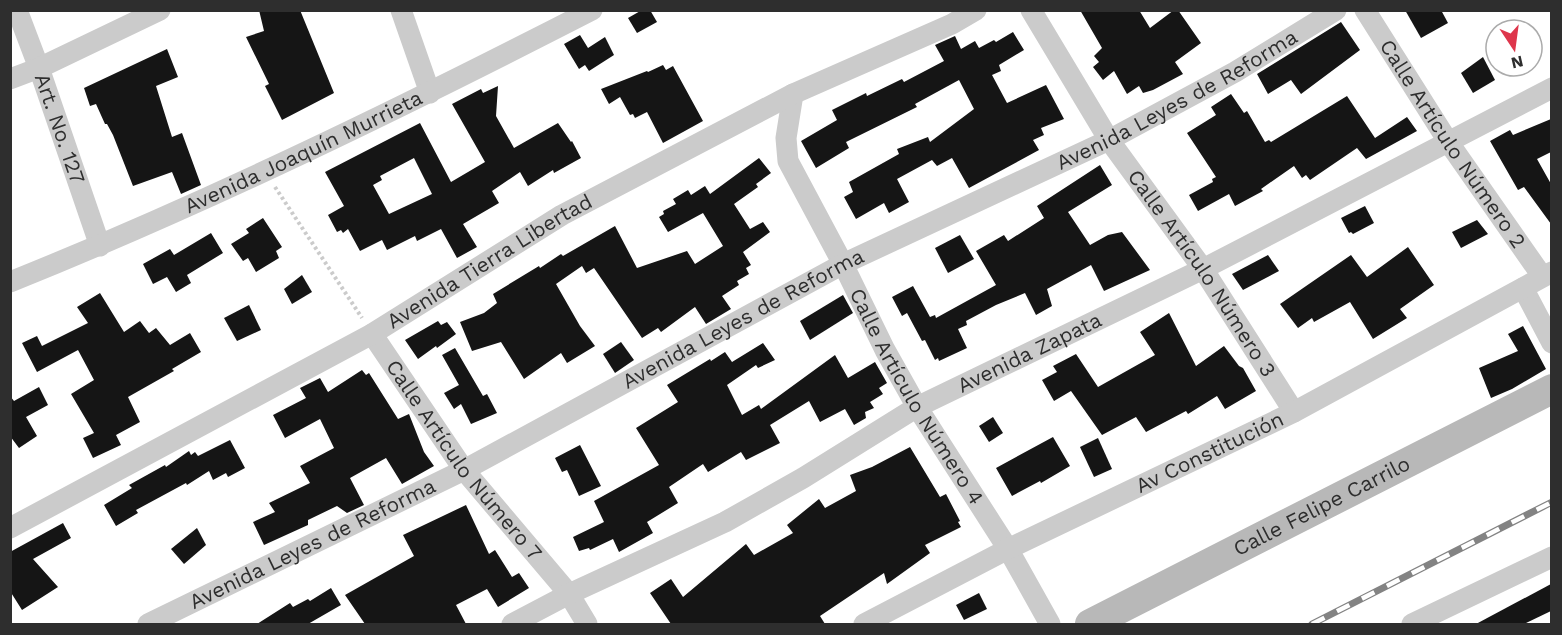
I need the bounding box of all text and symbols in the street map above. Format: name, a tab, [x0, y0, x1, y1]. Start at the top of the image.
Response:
north arrow	[1484, 18, 1544, 78]
street label: Avenida Leyes de Reforma	[1052, 24, 1302, 175]
street label: Calle Artículo Número 2	[1374, 35, 1532, 253]
street label: Art. No. 127	[30, 70, 91, 187]
street label: Avenida Joaquín Murrieta	[180, 85, 426, 218]
street label: Calle Artículo Número 3	[1123, 164, 1281, 381]
street label: Avenida Tierra Libertad	[382, 188, 596, 334]
street label: Avenida Leyes de Reforma	[618, 243, 868, 394]
street label: Calle Artículo Número 4	[845, 284, 989, 509]
street label: Avenida Zapata	[953, 307, 1106, 398]
street label: Calle Artículo Número 7	[381, 355, 548, 565]
street label: Av Constitución	[1131, 406, 1287, 498]
street label: Calle Felipe Carrilo	[1229, 450, 1414, 561]
street label: Avenida Leyes de Reforma	[185, 473, 440, 614]

